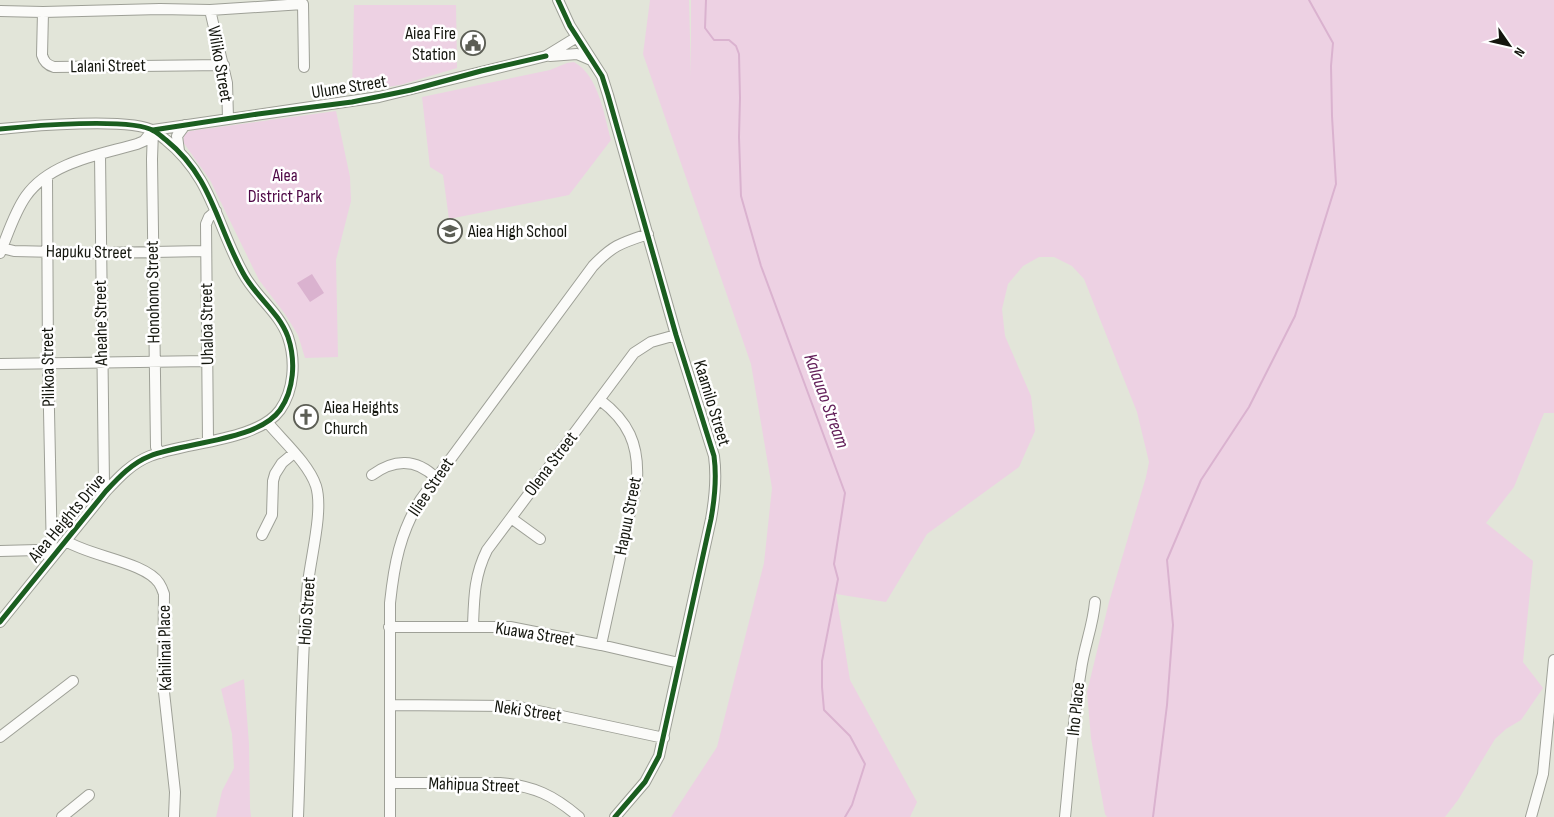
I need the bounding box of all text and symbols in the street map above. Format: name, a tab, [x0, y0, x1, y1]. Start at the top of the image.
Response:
north arrow	[1484, 20, 1534, 70]
place label: Aiea Fire Station	[404, 23, 456, 65]
street label: Wiliko Street	[203, 24, 237, 104]
public building icon: Aiea Fire Station	[460, 30, 486, 56]
text: N	[1510, 44, 1529, 60]
street label: Lalani Street	[70, 55, 147, 77]
street label: Ulune Street	[310, 71, 388, 103]
park label: Aiea District Park	[248, 165, 322, 207]
school or university icon: Aiea High School	[437, 218, 463, 244]
place label: Aiea High School	[467, 221, 567, 242]
street label: Honohono Street	[142, 240, 164, 344]
street label: Hapuku Street	[46, 241, 133, 263]
street label: Aheahe Street	[90, 280, 112, 367]
street label: Uhaloa Street	[196, 282, 218, 365]
street label: Pilikoa Street	[37, 326, 59, 407]
water label: Kalauao Stream	[798, 351, 854, 451]
street label: Kaamilo Street	[689, 358, 735, 449]
place label: Aiea Heights Church	[323, 397, 399, 439]
church icon: Aiea Heights Church	[293, 404, 319, 430]
street label: Olena Street	[520, 427, 582, 500]
street label: Iliee Street	[404, 453, 458, 520]
street label: Aiea Heights Drive	[23, 470, 110, 567]
street label: Hapuu Street	[610, 475, 646, 557]
street label: Hoio Street	[294, 576, 320, 646]
street label: Kahilinai Place	[154, 605, 176, 691]
street label: Kuawa Street	[494, 617, 577, 651]
street label: Iho Place	[1063, 681, 1089, 737]
street label: Neki Street	[493, 696, 563, 726]
street label: Mahipua Street	[428, 773, 521, 797]

